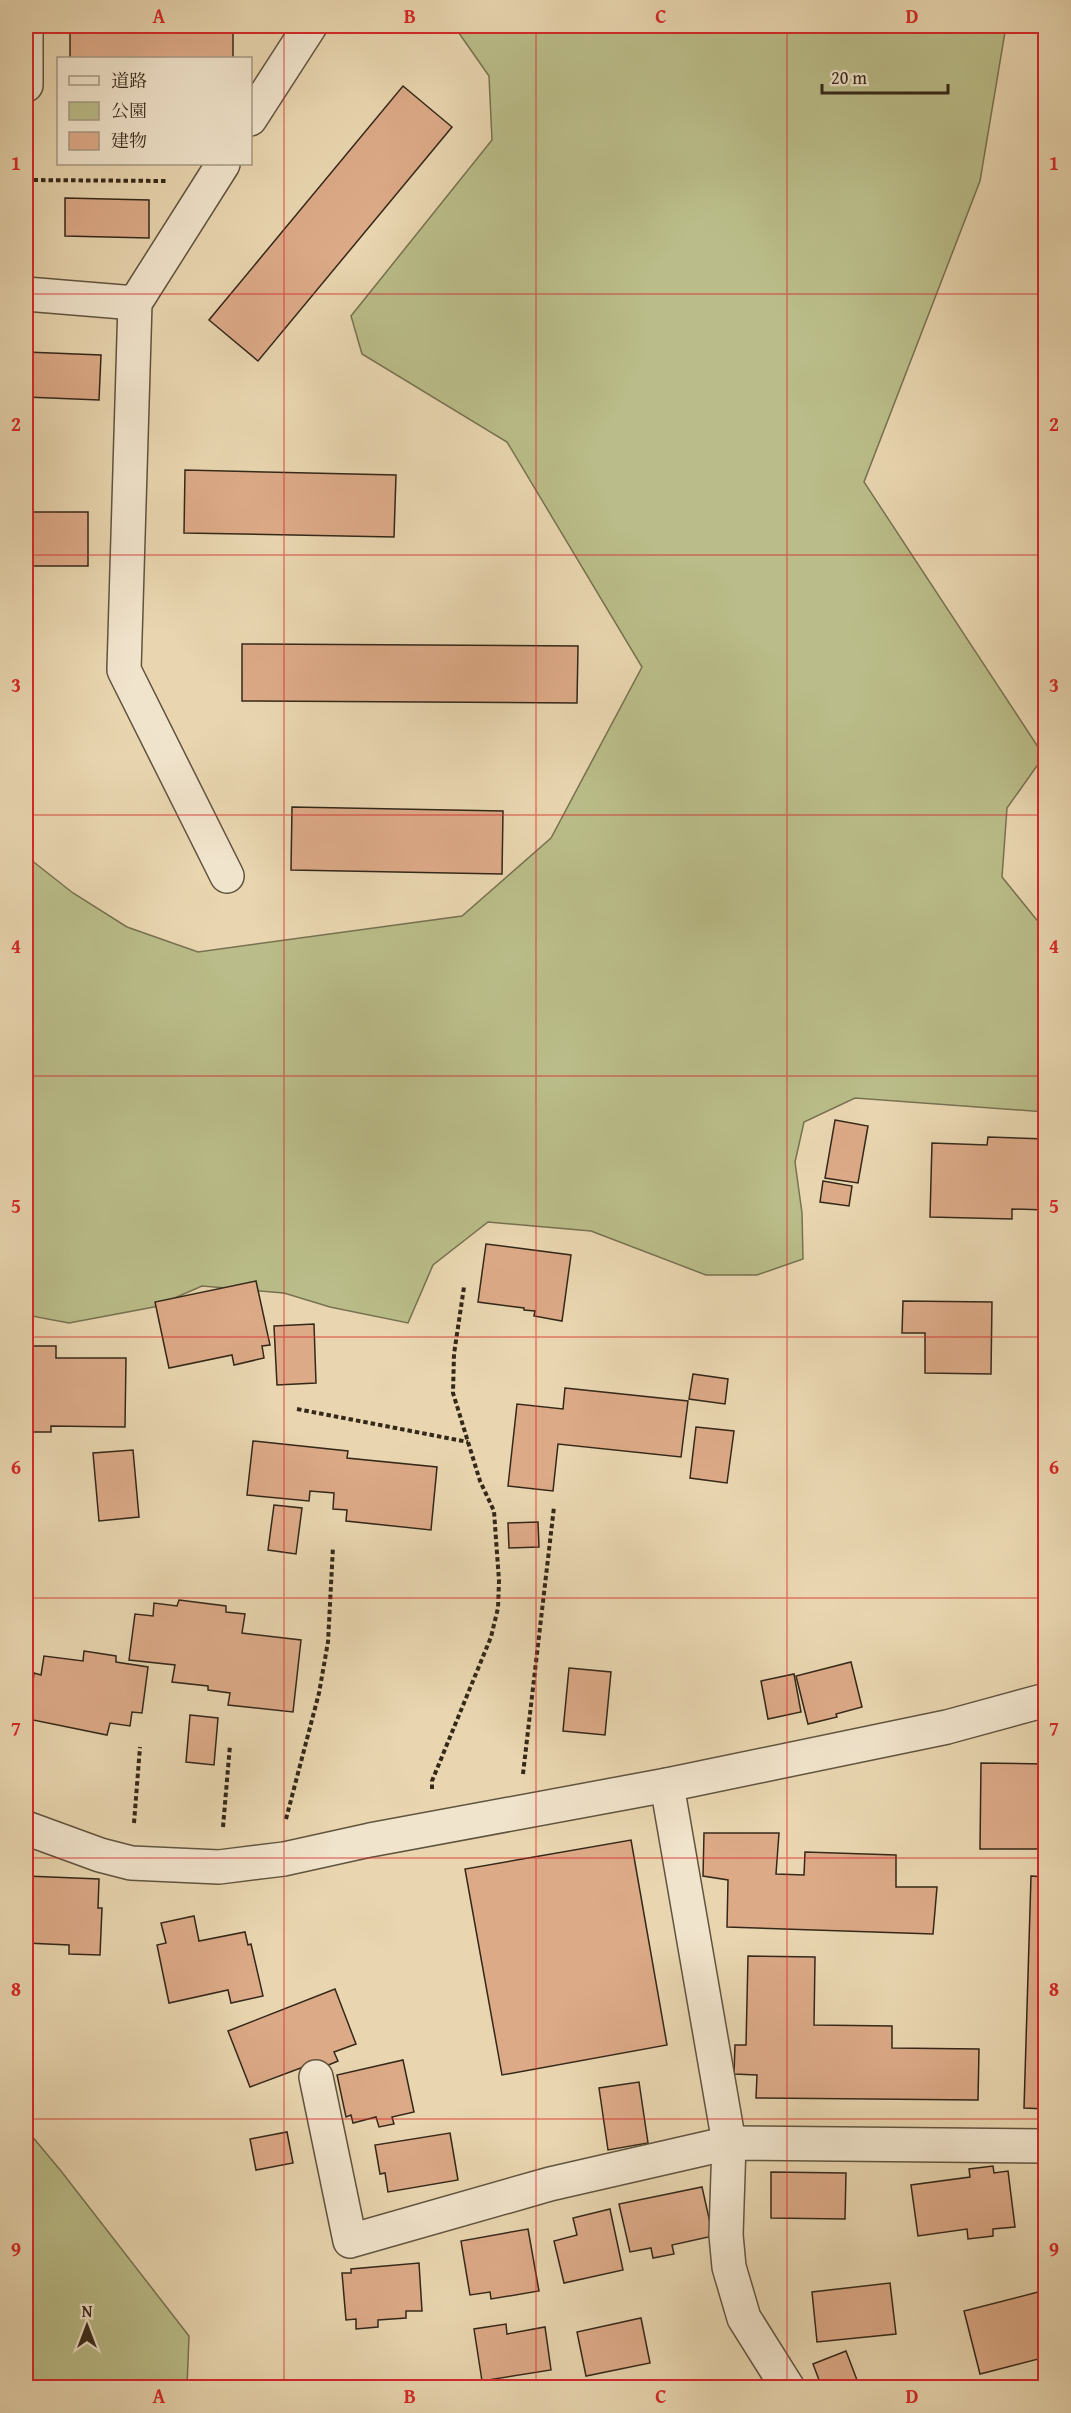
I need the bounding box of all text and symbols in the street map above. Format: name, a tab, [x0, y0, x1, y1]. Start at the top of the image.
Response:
text: A	[153, 1, 166, 30]
text: B	[404, 1, 416, 30]
text: C	[655, 1, 667, 30]
text: D	[905, 1, 919, 30]
legend	[57, 57, 252, 165]
scale bar	[822, 57, 948, 95]
text: 20 m	[831, 64, 867, 91]
text: 道路	[111, 67, 147, 94]
text: 公園	[111, 97, 147, 124]
text: 建物	[111, 127, 147, 154]
text: 1	[11, 148, 21, 177]
text: 1	[1049, 148, 1059, 177]
text: 2	[11, 409, 21, 438]
text: 2	[1049, 409, 1059, 438]
text: 3	[11, 670, 21, 699]
text: 3	[1049, 670, 1059, 699]
text: 4	[11, 931, 21, 960]
text: 4	[1049, 931, 1059, 960]
text: 5	[11, 1191, 21, 1220]
text: 5	[1049, 1191, 1059, 1220]
text: 6	[11, 1452, 21, 1481]
text: 6	[1049, 1452, 1059, 1481]
text: 7	[11, 1713, 21, 1742]
text: 7	[1049, 1713, 1059, 1742]
text: 8	[11, 1974, 21, 2003]
text: 8	[1049, 1974, 1059, 2003]
text: 9	[11, 2234, 21, 2263]
text: 9	[1049, 2234, 1059, 2263]
north arrow	[57, 2296, 117, 2356]
text: N	[82, 2299, 93, 2323]
text: A	[153, 2381, 166, 2410]
text: B	[404, 2381, 416, 2410]
text: C	[655, 2381, 667, 2410]
text: D	[905, 2381, 919, 2410]

